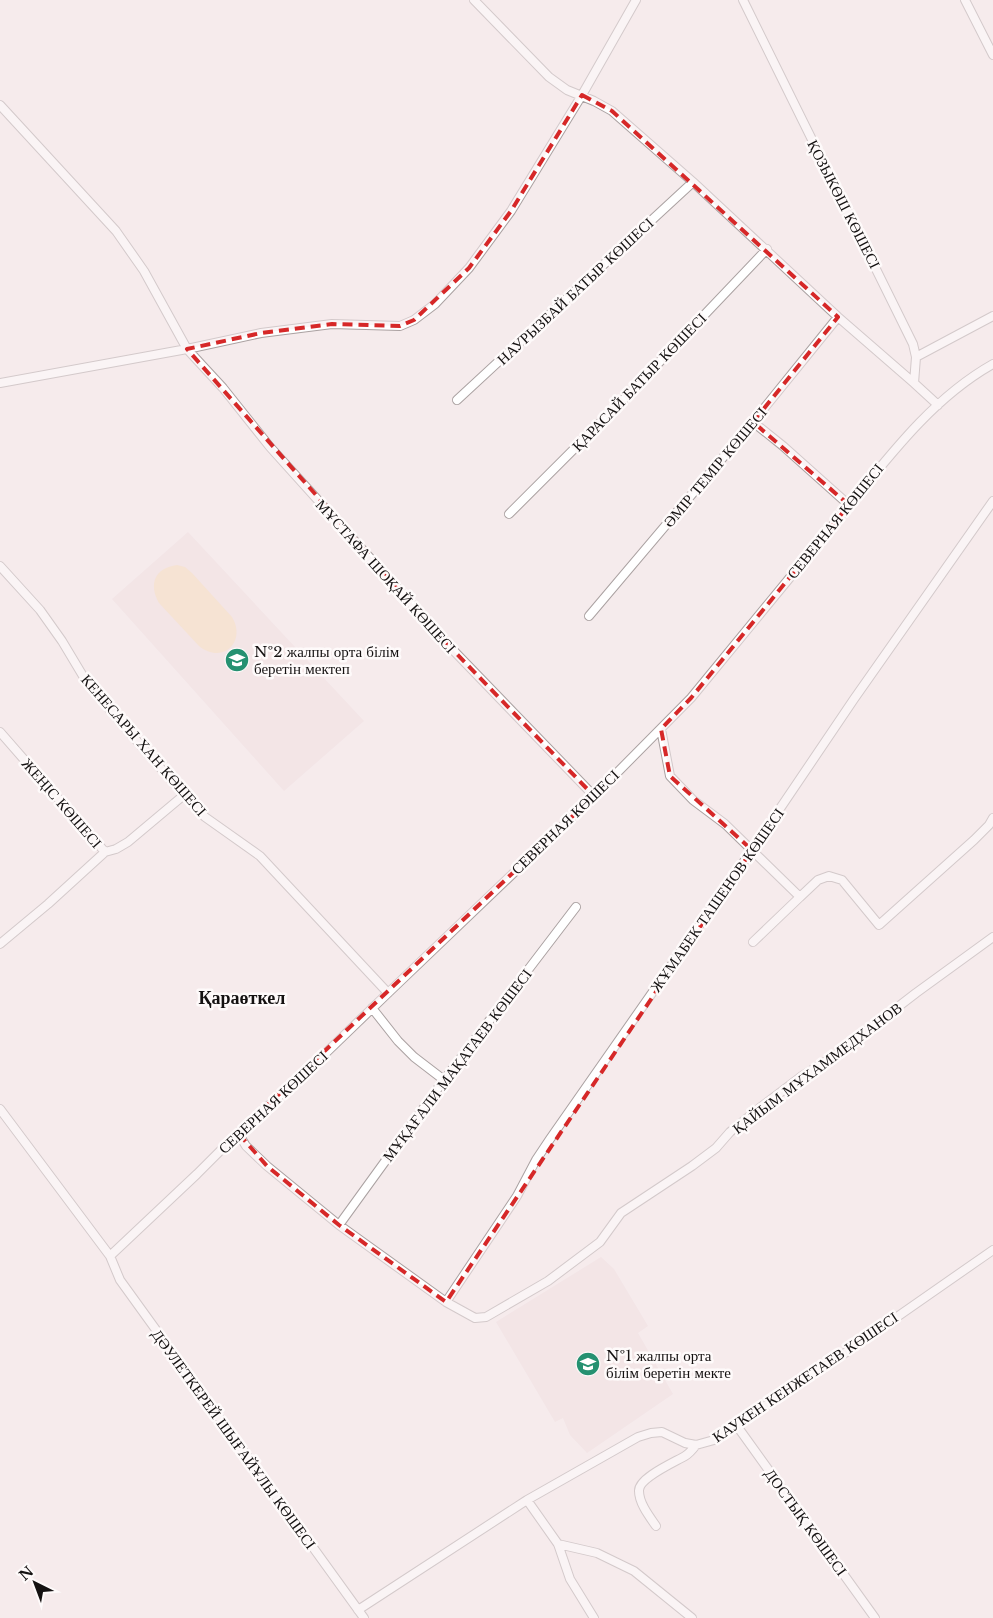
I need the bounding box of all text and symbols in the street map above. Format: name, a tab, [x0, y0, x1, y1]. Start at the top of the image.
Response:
street label: ҚОЗЫКӨШ КӨШЕСІ	[803, 136, 885, 272]
street label: НАУРЫЗБАЙ БАТЫР КӨШЕСІ	[493, 213, 657, 369]
street label: ҚАРАСАЙ БАТЫР КӨШЕСІ	[568, 309, 710, 455]
street label: ӘМІР ТЕМІР КӨШЕСІ	[659, 403, 771, 531]
street label: СЕВЕРНАЯ КӨШЕСІ	[783, 460, 887, 582]
street label: МҰСТАФА ШОҚАЙ КӨШЕСІ	[312, 495, 460, 657]
place label: №2 жалпы орта білім беретін мектеп	[254, 642, 400, 678]
school or university icon: №2 жалпы орта білім беретін мектеп	[224, 647, 250, 673]
street label: КЕНЕСАРЫ ХАН КӨШЕСІ	[77, 670, 211, 820]
street label: ЖЕҢІС КӨШЕСІ	[18, 754, 106, 852]
street label: СЕВЕРНАЯ КӨШЕСІ	[507, 766, 623, 878]
street label: ЖҰМАБЕК ТАШЕНОВ КӨШЕСІ	[646, 804, 788, 996]
street label: МҰҚАҒАЛИ МАҚАТАЕВ КӨШЕСІ	[378, 965, 536, 1165]
district label: Қараөткел	[199, 987, 285, 1009]
street label: ҚАЙЫМ МҰХАММЕДХАНОВ	[728, 998, 906, 1138]
street label: СЕВЕРНАЯ КӨШЕСІ	[214, 1046, 332, 1158]
street label: КАУКЕН КЕНЖЕТАЕВ КӨШЕСІ	[709, 1308, 901, 1446]
street label: ДӘУЛЕТКЕРЕЙ ШЫҒАЙҰЛЫ КӨШЕСІ	[148, 1325, 320, 1553]
place label: №1 жалпы орта білім беретін мекте	[606, 1346, 731, 1382]
school or university icon: №1 жалпы орта білім беретін мекте	[575, 1351, 601, 1377]
street label: ДОСТЫҚ КӨШЕСІ	[761, 1465, 851, 1579]
north arrow	[10, 1558, 60, 1608]
text: N	[15, 1562, 37, 1584]

